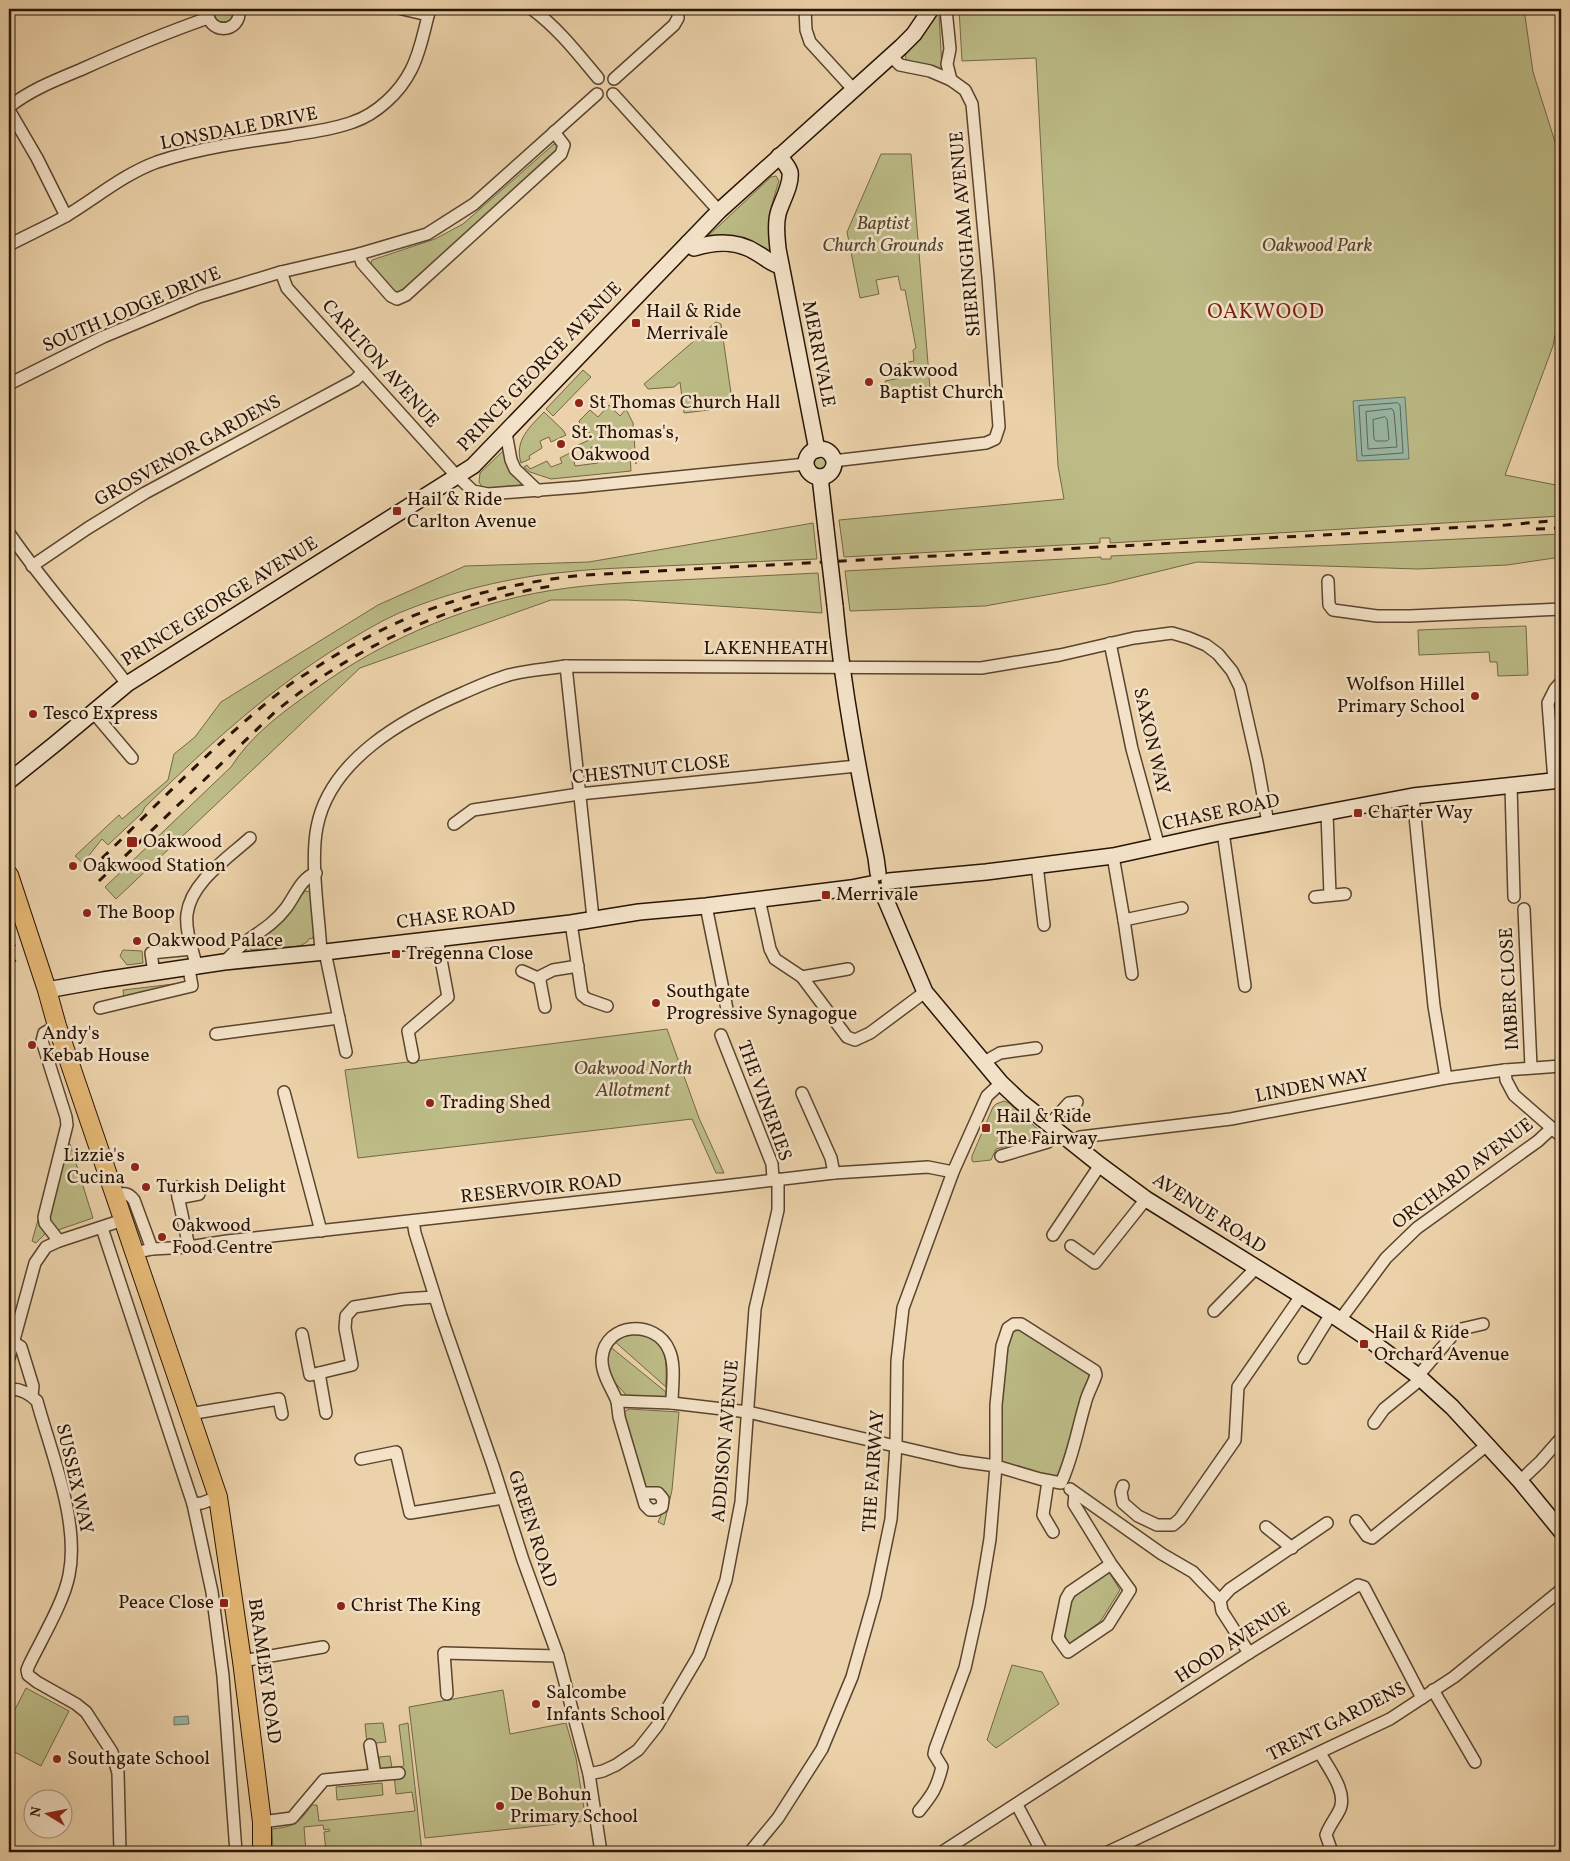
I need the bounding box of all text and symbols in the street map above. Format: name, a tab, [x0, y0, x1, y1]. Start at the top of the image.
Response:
street label: LONSDALE DRIVE	[158, 101, 320, 157]
street label: SHERINGHAM AVENUE	[944, 130, 988, 338]
park label: Baptist Church Grounds	[822, 211, 944, 259]
park label: Oakwood Park	[1262, 233, 1372, 259]
street label: SOUTH LODGE DRIVE	[39, 261, 225, 359]
street label: PRINCE GEORGE AVENUE	[452, 276, 628, 458]
street label: CARLTON AVENUE	[315, 294, 445, 434]
district label: OAKWOOD	[1207, 298, 1325, 327]
place label: Hail & Ride Merrivale	[646, 299, 741, 347]
street label: MERRIVALE	[795, 299, 841, 409]
marker: Hail & Ride Merrivale	[630, 317, 642, 329]
place label: Oakwood Baptist Church	[879, 358, 1004, 406]
marker: Oakwood Baptist Church	[863, 376, 875, 388]
street label: GROSVENOR GARDENS	[90, 389, 286, 513]
place label: St Thomas Church Hall	[589, 390, 781, 416]
marker: St Thomas Church Hall	[573, 397, 585, 409]
place label: St. Thomas's, Oakwood	[571, 420, 679, 468]
marker: St. Thomas's, Oakwood	[555, 438, 567, 450]
place label: Hail & Ride Carlton Avenue	[407, 487, 536, 535]
marker: Hail & Ride Carlton Avenue	[391, 505, 403, 517]
street label: PRINCE GEORGE AVENUE	[117, 531, 323, 673]
street label: LAKENHEATH	[704, 636, 828, 662]
place label: Wolfson Hillel Primary School	[1337, 672, 1465, 720]
street label: SAXON WAY	[1126, 685, 1176, 797]
marker: Wolfson Hillel Primary School	[1469, 690, 1481, 702]
place label: Tesco Express	[43, 701, 158, 727]
marker: Tesco Express	[27, 708, 39, 720]
street label: CHESTNUT CLOSE	[571, 749, 731, 791]
street label: CHASE ROAD	[1160, 788, 1282, 838]
place label: Charter Way	[1368, 800, 1473, 826]
marker: Charter Way	[1352, 807, 1364, 819]
place label: Oakwood	[143, 829, 222, 855]
marker: Oakwood	[125, 835, 139, 849]
place label: Oakwood Station	[83, 853, 226, 879]
marker: Oakwood Station	[67, 860, 79, 872]
place label: Merrivale	[836, 882, 918, 908]
marker: Merrivale	[820, 889, 832, 901]
street label: CHASE ROAD	[395, 896, 517, 936]
place label: The Boop	[97, 900, 175, 926]
marker: The Boop	[81, 907, 93, 919]
street label: IMBER CLOSE	[1494, 927, 1526, 1051]
place label: Oakwood Palace	[147, 928, 283, 954]
marker: Oakwood Palace	[131, 935, 143, 947]
place label: Tregenna Close	[406, 941, 533, 967]
marker: Tregenna Close	[390, 948, 402, 960]
place label: Southgate Progressive Synagogue	[666, 979, 857, 1027]
marker: Southgate Progressive Synagogue	[650, 997, 662, 1009]
place label: Andy's Kebab House	[42, 1021, 149, 1069]
street label: THE VINERIES	[730, 1037, 798, 1165]
marker: Andy's Kebab House	[26, 1039, 38, 1051]
park label: Oakwood North Allotment	[574, 1056, 692, 1104]
street label: LINDEN WAY	[1253, 1062, 1371, 1110]
place label: Trading Shed	[440, 1090, 551, 1116]
marker: Trading Shed	[424, 1097, 436, 1109]
place label: Hail & Ride The Fairway	[996, 1104, 1098, 1152]
street label: ORCHARD AVENUE	[1387, 1112, 1539, 1236]
marker: Hail & Ride The Fairway	[980, 1122, 992, 1134]
place label: Lizzie's Cucina	[63, 1143, 125, 1191]
marker: Lizzie's Cucina	[129, 1161, 141, 1173]
street label: AVENUE ROAD	[1147, 1167, 1271, 1261]
street label: RESERVOIR ROAD	[459, 1168, 623, 1210]
place label: Turkish Delight	[156, 1174, 286, 1200]
marker: Turkish Delight	[140, 1181, 152, 1193]
place label: Oakwood Food Centre	[172, 1213, 273, 1261]
marker: Oakwood Food Centre	[156, 1231, 168, 1243]
place label: Hail & Ride Orchard Avenue	[1374, 1320, 1509, 1368]
marker: Hail & Ride Orchard Avenue	[1358, 1338, 1370, 1350]
street label: ADDISON AVENUE	[706, 1358, 746, 1524]
street label: THE FAIRWAY	[857, 1409, 891, 1533]
street label: SUSSEX WAY	[49, 1421, 99, 1537]
street label: GREEN ROAD	[501, 1467, 563, 1591]
place label: Peace Close	[118, 1590, 214, 1616]
place label: Christ The King	[351, 1593, 481, 1619]
street label: HOOD AVENUE	[1170, 1596, 1296, 1690]
marker: Peace Close	[218, 1597, 230, 1609]
street label: BRAMLEY ROAD	[241, 1597, 287, 1745]
marker: Christ The King	[335, 1600, 347, 1612]
street label: TRENT GARDENS	[1263, 1676, 1411, 1768]
place label: Salcombe Infants School	[546, 1680, 666, 1728]
marker: Salcombe Infants School	[530, 1698, 542, 1710]
place label: Southgate School	[67, 1746, 210, 1772]
marker: Southgate School	[51, 1753, 63, 1765]
place label: De Bohun Primary School	[510, 1782, 638, 1830]
north arrow	[22, 1788, 72, 1838]
marker: De Bohun Primary School	[494, 1800, 506, 1812]
text: N	[26, 1805, 47, 1819]

